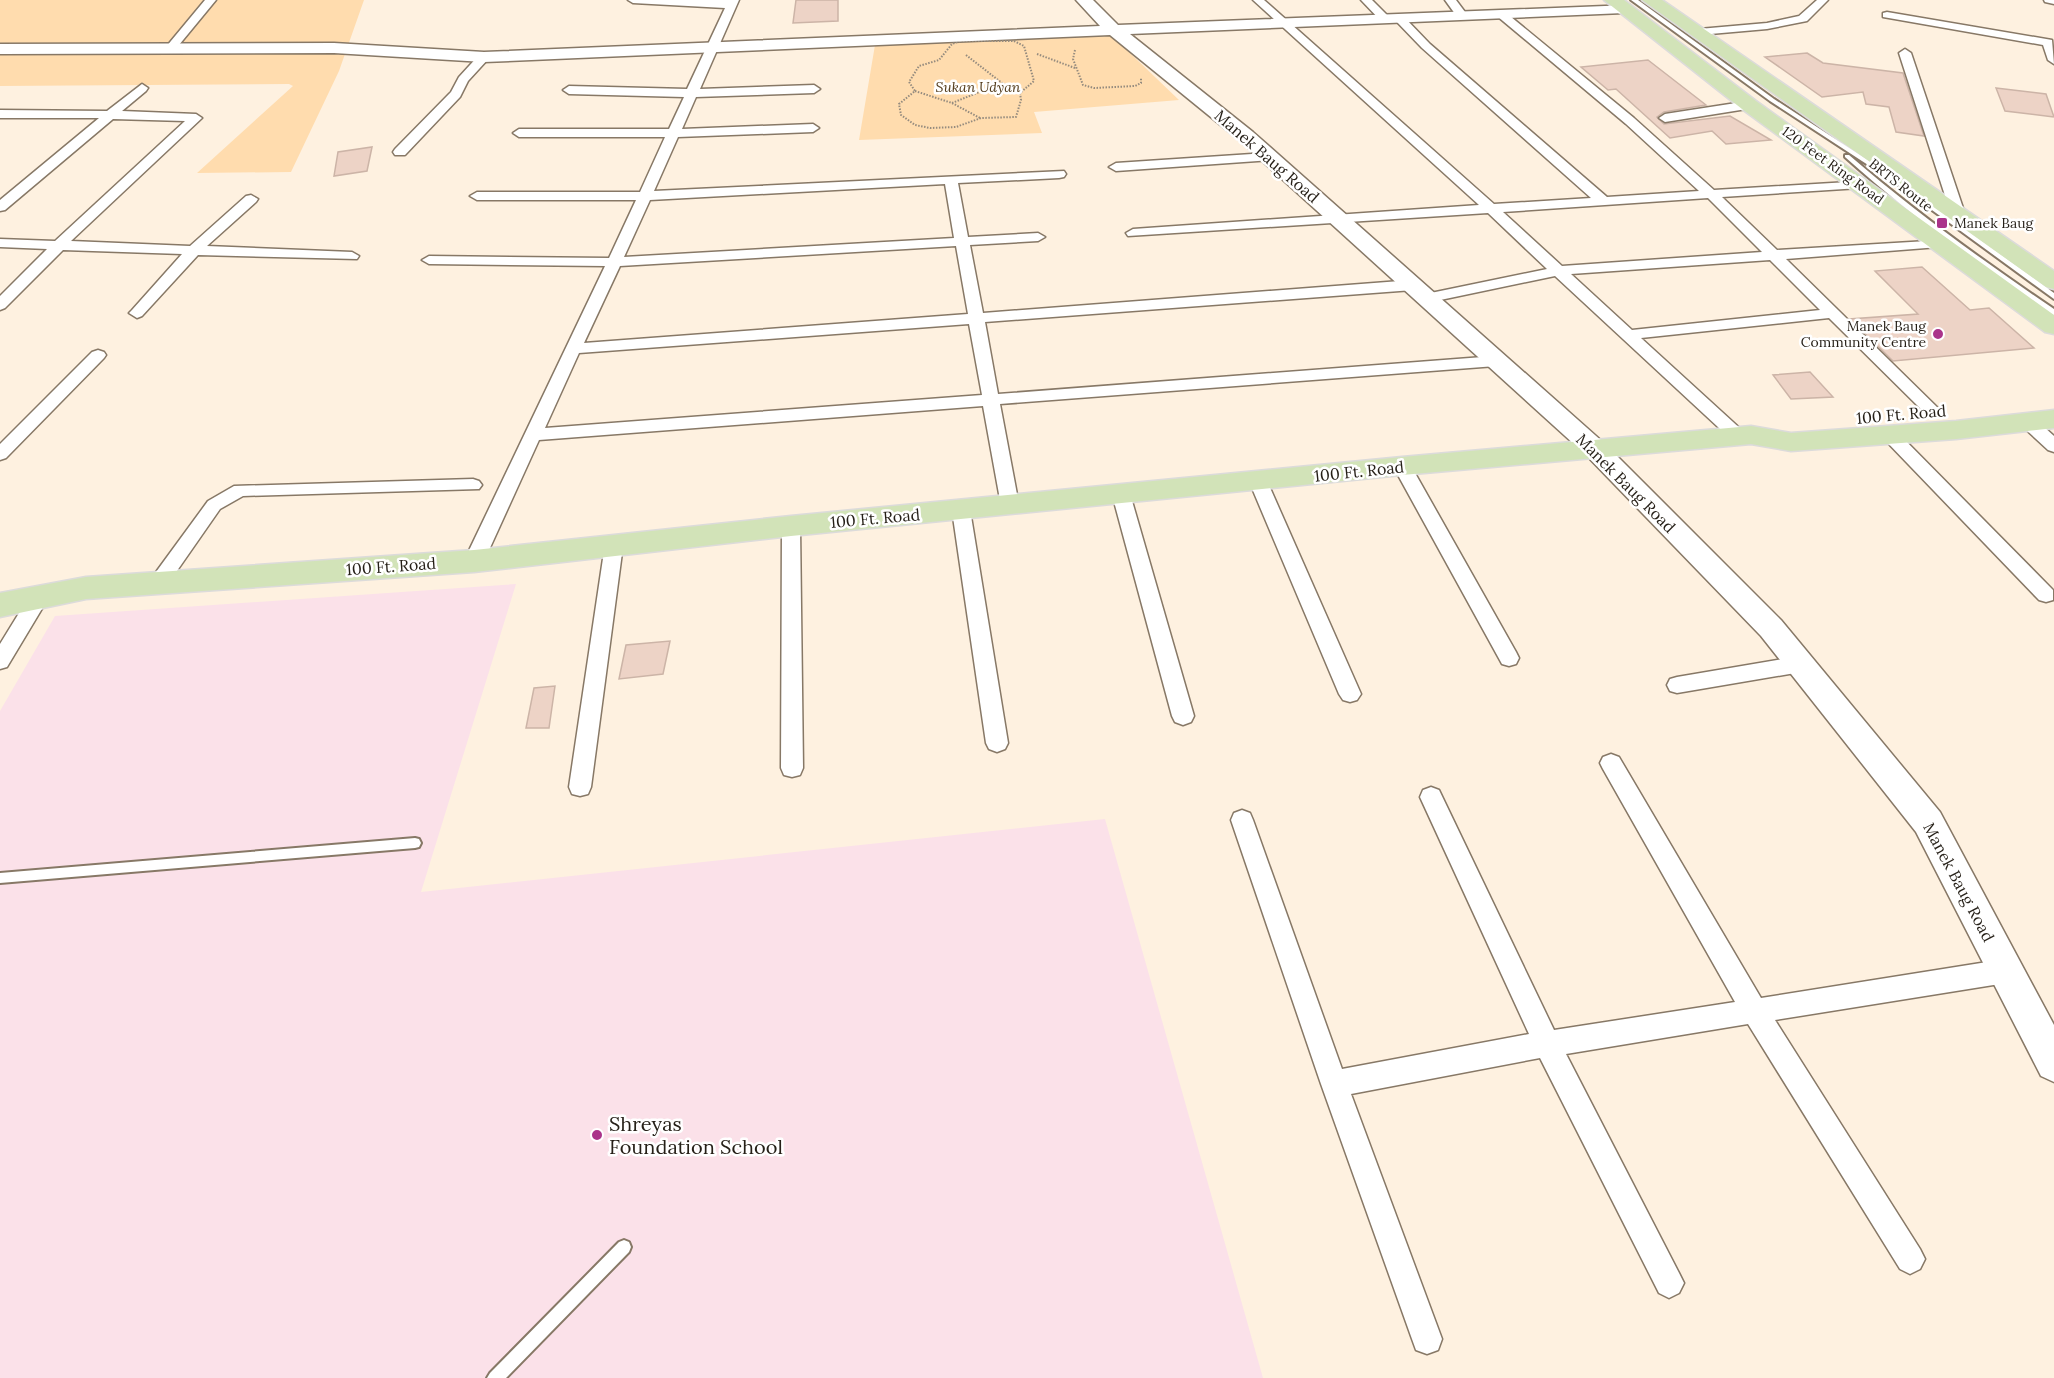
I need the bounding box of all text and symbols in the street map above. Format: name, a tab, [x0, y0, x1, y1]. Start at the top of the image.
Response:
park label: Sukan Udyan	[936, 78, 1021, 96]
street label: Manek Baug Road	[1211, 105, 1324, 207]
street label: 120 Feet Ring Road	[1778, 122, 1888, 208]
street label: BRTS Route	[1865, 154, 1937, 216]
place label: Manek Baug	[1954, 214, 2034, 232]
marker: Manek Baug	[1935, 216, 1949, 230]
place label: Manek Baug Community Centre	[1801, 317, 1926, 351]
marker: Manek Baug Community Centre	[1931, 327, 1945, 341]
street label: 100 Ft. Road	[1855, 400, 1947, 428]
street label: Manek Baug Road	[1572, 429, 1680, 537]
street label: 100 Ft. Road	[1313, 456, 1405, 486]
street label: 100 Ft. Road	[829, 504, 921, 532]
street label: 100 Ft. Road	[345, 553, 437, 579]
street label: Manek Baug Road	[1919, 819, 1999, 945]
place label: Shreyas Foundation School	[609, 1111, 783, 1159]
marker: Shreyas Foundation School	[590, 1128, 604, 1142]

